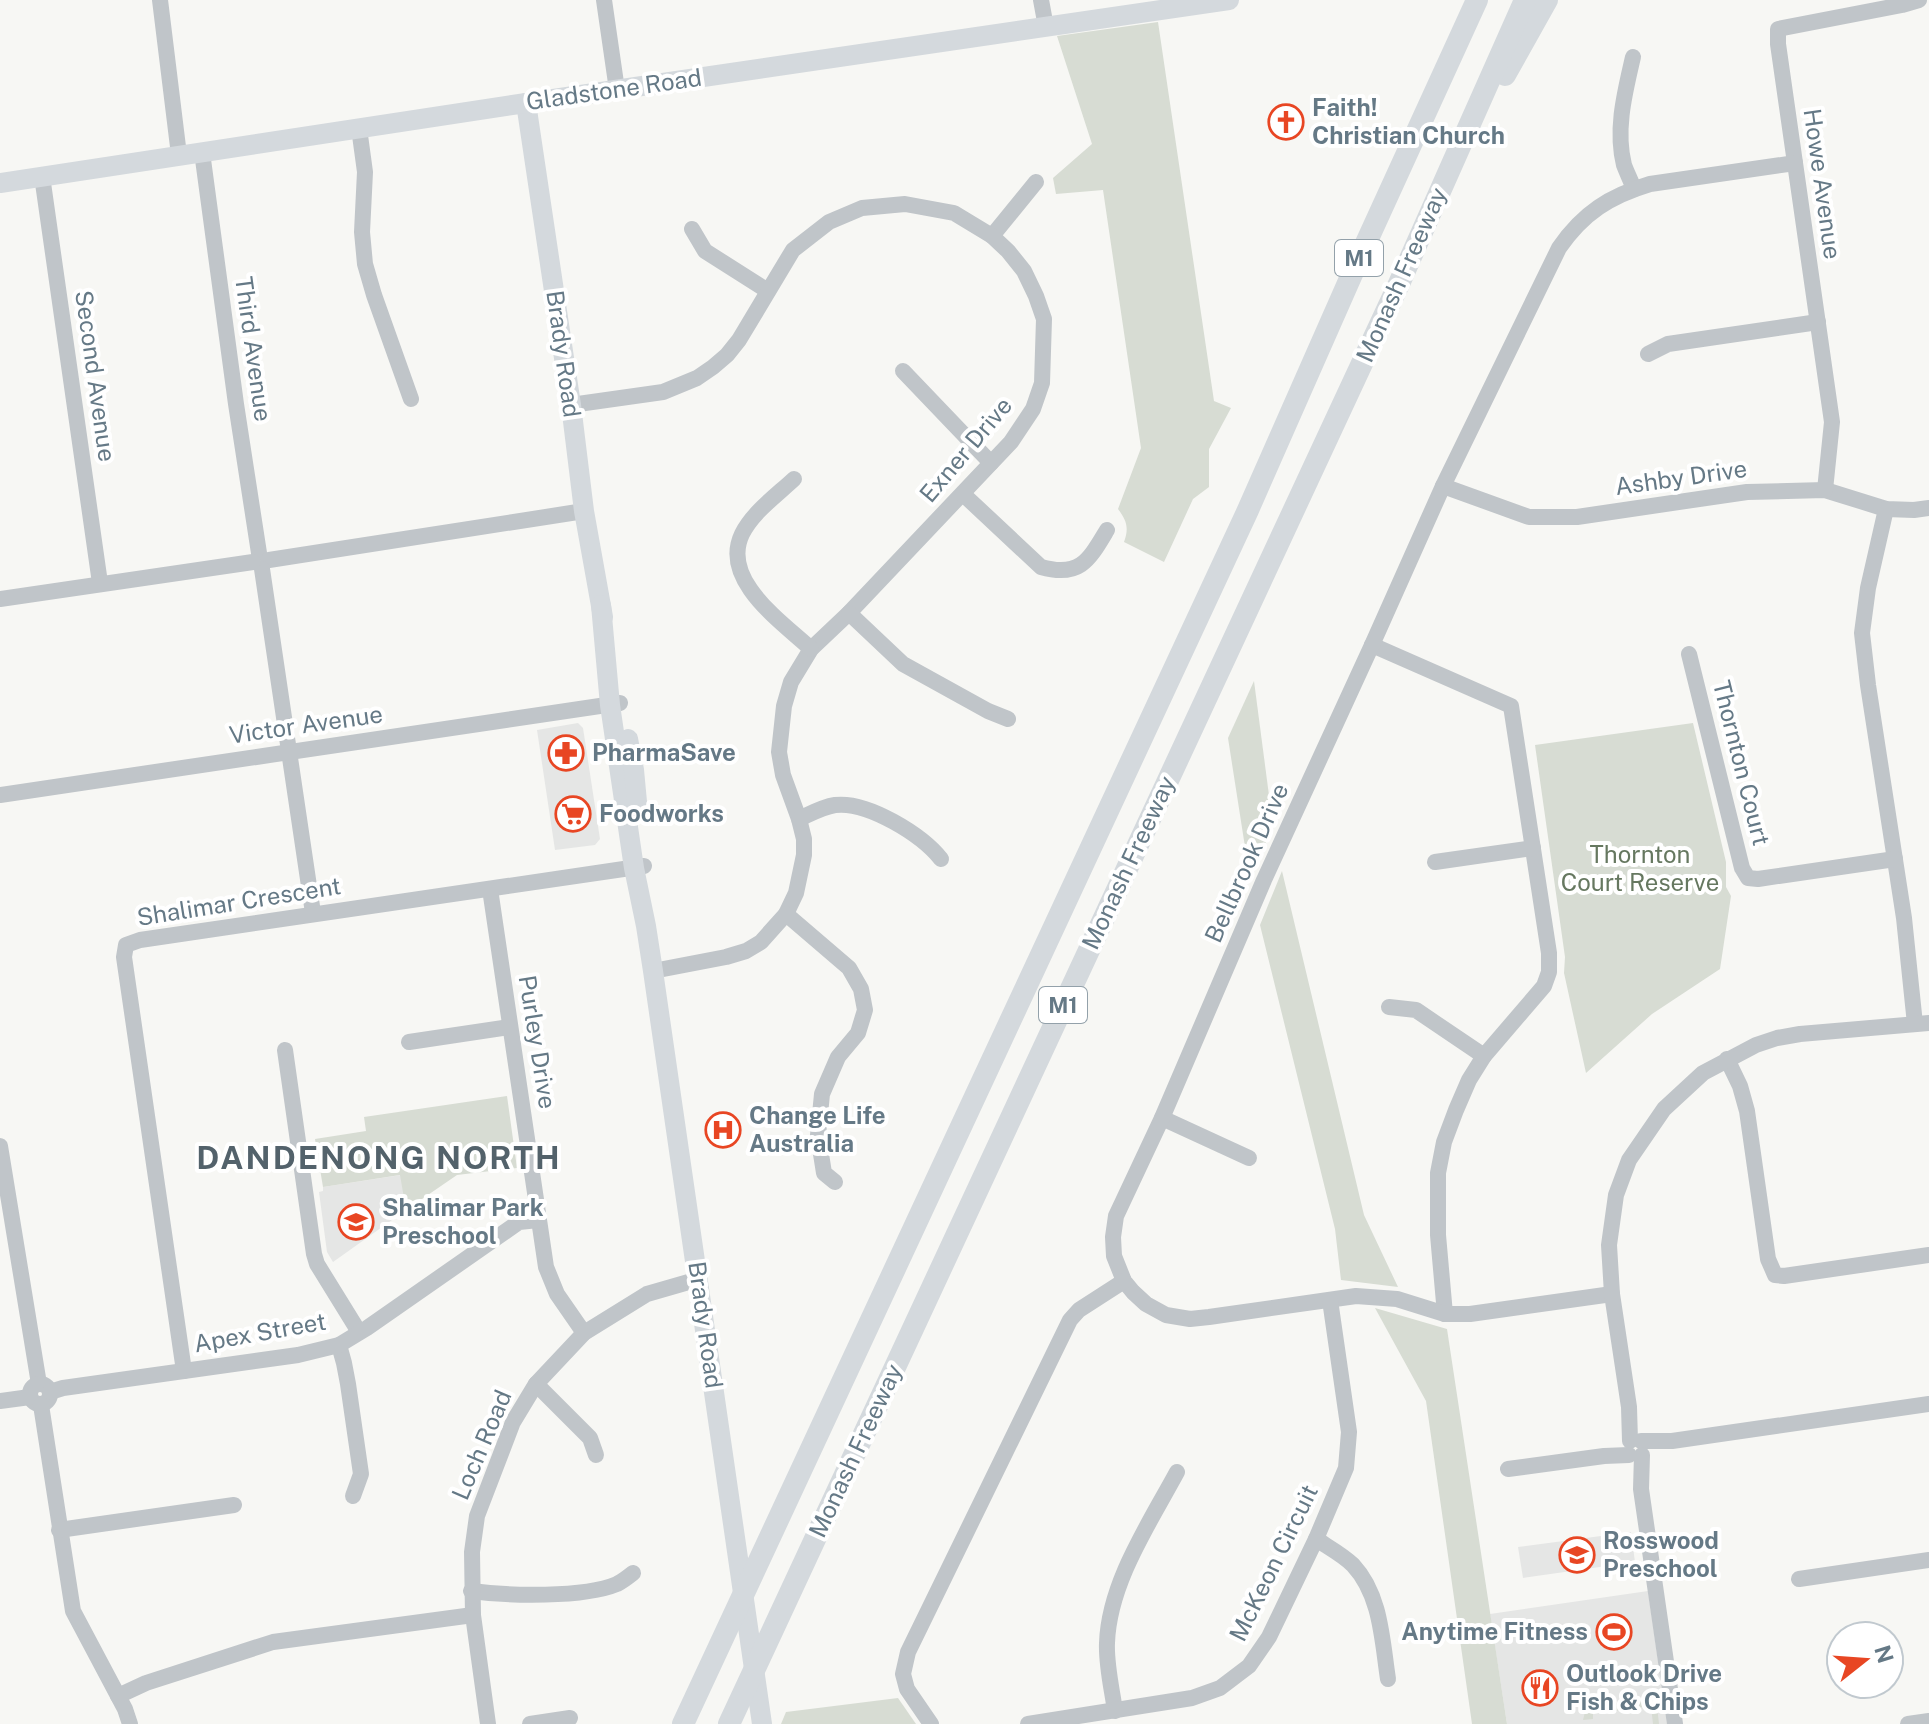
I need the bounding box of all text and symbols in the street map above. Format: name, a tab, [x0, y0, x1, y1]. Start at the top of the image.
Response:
street label: Gladstone Road	[524, 63, 703, 115]
place label: Faith! Christian Church	[1312, 93, 1505, 149]
church icon: Faith! Christian Church	[1267, 103, 1305, 141]
street label: Howe Avenue	[1799, 107, 1847, 261]
street label: Monash Freeway	[1350, 183, 1452, 366]
road number: M1	[1335, 240, 1383, 276]
street label: Third Avenue	[230, 275, 278, 423]
street label: Second Avenue	[70, 288, 122, 463]
street label: Brady Road	[541, 289, 587, 419]
street label: Exner Drive	[913, 391, 1017, 507]
street label: Ashby Drive	[1613, 454, 1749, 500]
street label: Thornton Court	[1708, 677, 1776, 848]
street label: Victor Avenue	[227, 699, 384, 749]
pharmacy icon: PharmaSave	[547, 734, 585, 772]
place label: PharmaSave	[592, 738, 736, 766]
street label: Monash Freeway	[1076, 771, 1181, 954]
street label: Bellbrook Drive	[1198, 779, 1294, 947]
supermarket icon: Foodworks	[554, 795, 592, 833]
place label: Foodworks	[599, 799, 724, 827]
park label: Thornton Court Reserve	[1561, 840, 1719, 896]
street label: Shalimar Crescent	[135, 871, 343, 931]
street label: Purley Drive	[514, 973, 562, 1111]
road number: M1	[1039, 987, 1087, 1023]
place label: Change Life Australia	[749, 1101, 886, 1157]
hospital icon: Change Life Australia	[704, 1111, 742, 1149]
district label: DANDENONG NORTH	[196, 1139, 562, 1176]
place label: Shalimar Park Preschool	[382, 1193, 544, 1249]
school or university icon: Shalimar Park Preschool	[337, 1203, 375, 1241]
street label: Brady Road	[683, 1260, 729, 1390]
street label: Apex Street	[192, 1307, 328, 1357]
street label: Monash Freeway	[803, 1359, 908, 1542]
street label: Loch Road	[445, 1386, 517, 1504]
street label: McKeon Circuit	[1223, 1480, 1323, 1645]
place label: Rosswood Preschool	[1603, 1526, 1719, 1582]
school or university icon: Rosswood Preschool	[1558, 1536, 1596, 1574]
sports icon: Anytime Fitness	[1595, 1613, 1633, 1651]
place label: Anytime Fitness	[1401, 1617, 1588, 1645]
north arrow	[1825, 1620, 1905, 1700]
text: N	[1869, 1642, 1899, 1666]
place label: Outlook Drive Fish & Chips	[1566, 1659, 1722, 1715]
restaurant icon: Outlook Drive Fish & Chips	[1521, 1669, 1559, 1707]

